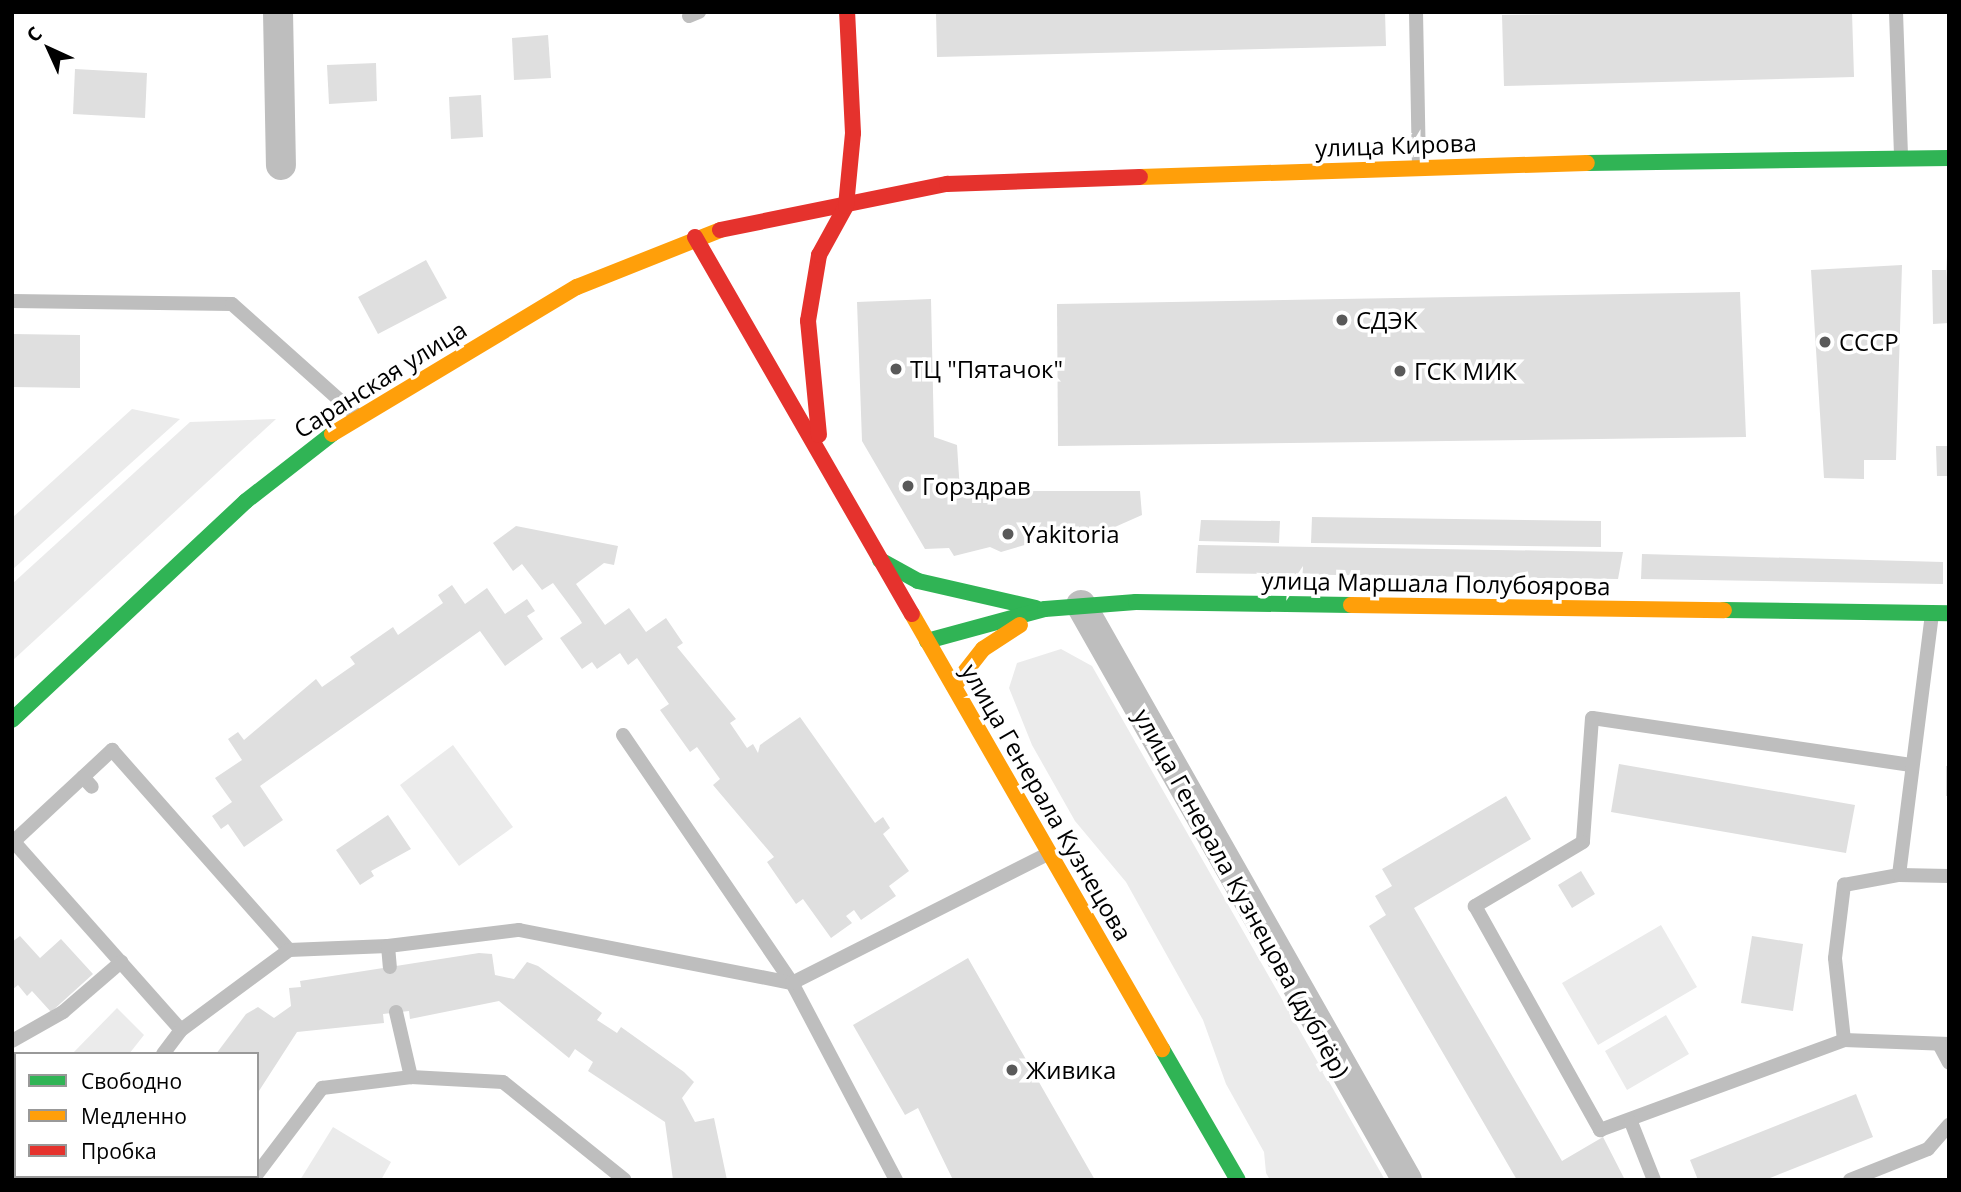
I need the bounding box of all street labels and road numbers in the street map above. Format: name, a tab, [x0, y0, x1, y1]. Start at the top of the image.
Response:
street label: улица Кирова	[1315, 128, 1477, 162]
street label: Саранская улица	[289, 314, 471, 444]
street label: улица Маршала Полубоярова	[1261, 566, 1611, 600]
street label: улица Генерала Кузнецова	[956, 658, 1138, 946]
street label: улица Генерала Кузнецова (дублёр)	[1128, 703, 1356, 1083]

